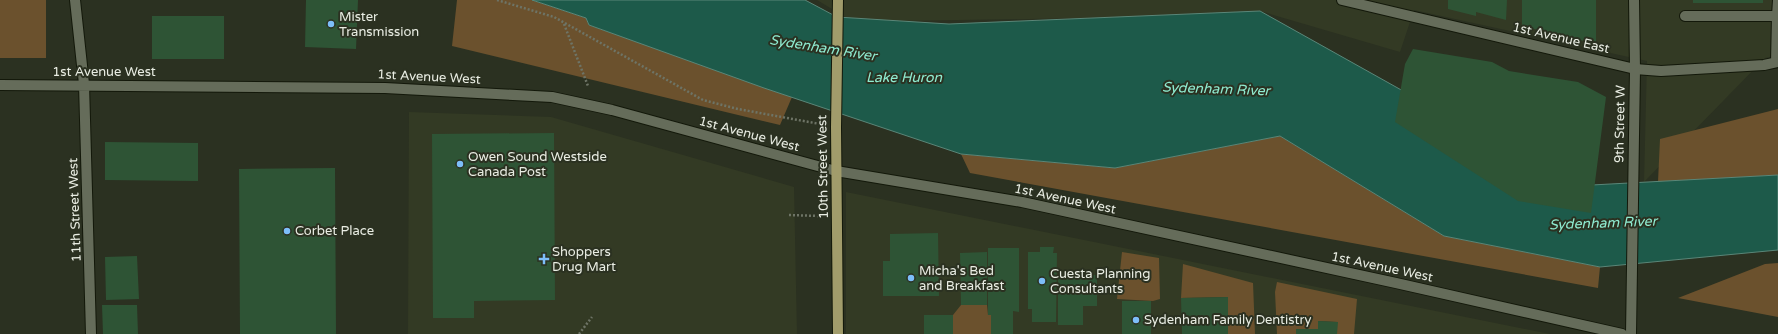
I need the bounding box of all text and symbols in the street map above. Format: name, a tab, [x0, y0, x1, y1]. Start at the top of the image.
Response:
place label: Mister Transmission	[339, 9, 419, 40]
marker: Mister Transmission	[326, 19, 336, 29]
street label: 1st Avenue East	[1511, 19, 1611, 57]
water label: Sydenham River	[768, 31, 879, 65]
street label: 1st Avenue West	[52, 64, 156, 80]
street label: 1st Avenue West	[377, 66, 481, 88]
water label: Lake Huron	[866, 69, 943, 86]
water label: Sydenham River	[1162, 79, 1272, 99]
street label: 9th Street W	[1611, 85, 1629, 163]
street label: 1st Avenue West	[697, 113, 801, 155]
street label: 10th Street West	[814, 115, 832, 219]
place label: Owen Sound Westside Canada Post	[468, 149, 607, 180]
street label: 11th Street West	[65, 158, 85, 262]
marker: Owen Sound Westside Canada Post	[455, 159, 465, 169]
street label: 1st Avenue West	[1013, 180, 1117, 218]
water label: Sydenham River	[1549, 213, 1659, 233]
place label: Corbet Place	[295, 223, 374, 239]
marker: Corbet Place	[282, 226, 292, 236]
place label: Shoppers Drug Mart	[552, 244, 616, 275]
street label: 1st Avenue West	[1330, 248, 1434, 286]
marker: Shoppers Drug Mart	[539, 254, 549, 264]
place label: Micha's Bed and Breakfast	[919, 263, 1005, 294]
place label: Cuesta Planning Consultants	[1050, 266, 1150, 297]
marker: Micha's Bed and Breakfast	[906, 273, 916, 283]
marker: Cuesta Planning Consultants	[1037, 276, 1047, 286]
place label: Sydenham Family Dentistry	[1144, 312, 1311, 328]
marker: Sydenham Family Dentistry	[1131, 315, 1141, 325]

